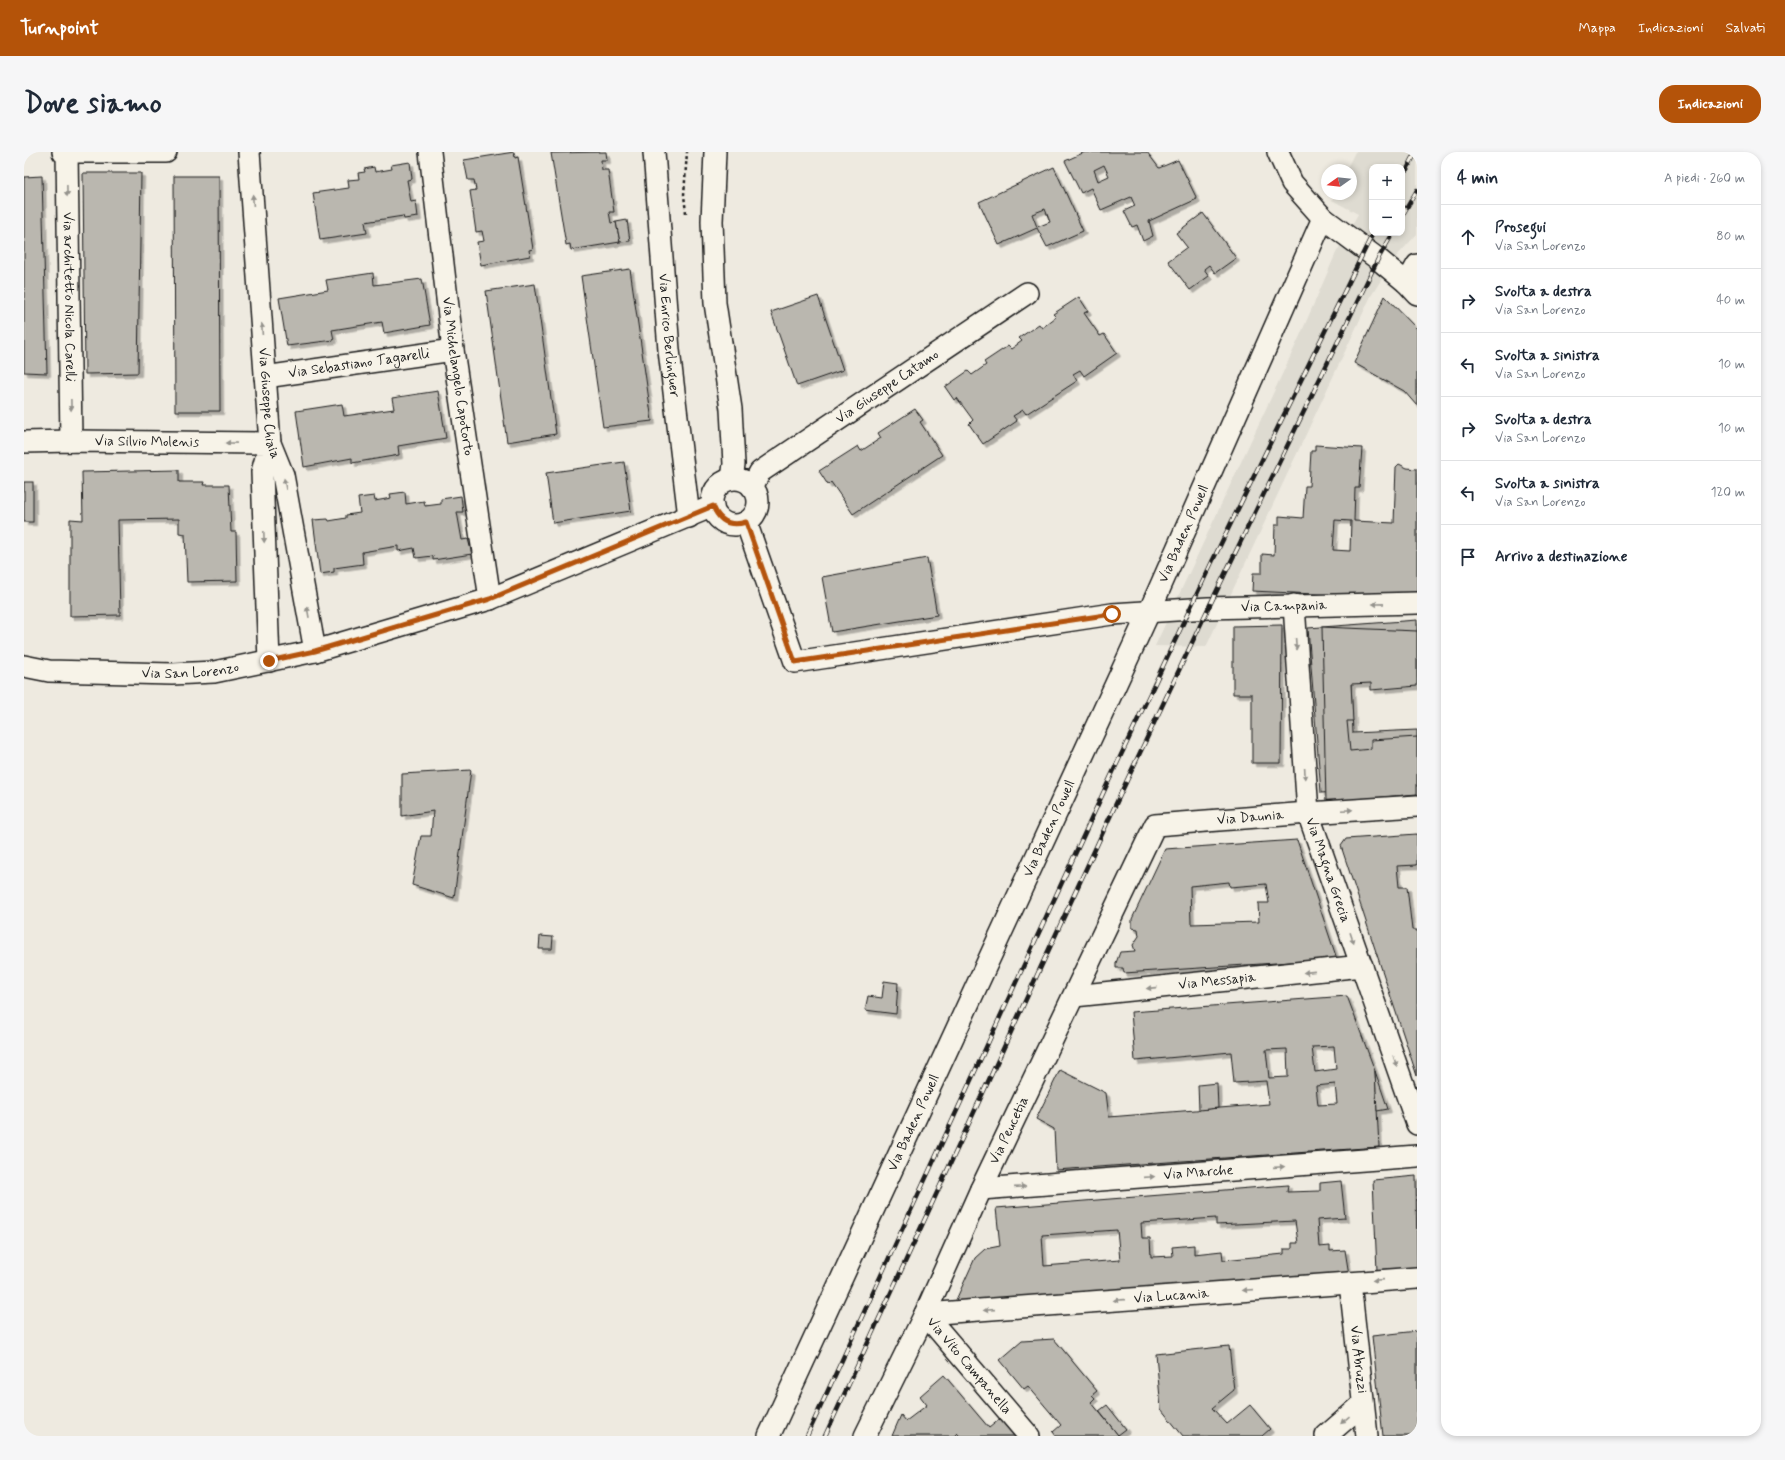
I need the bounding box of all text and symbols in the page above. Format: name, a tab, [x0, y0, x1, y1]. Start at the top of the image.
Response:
text: Turnpoint	[20, 16, 99, 41]
text: Mappa	[1578, 19, 1616, 37]
text: Indicazioni	[1638, 19, 1703, 37]
text: Salvati	[1725, 19, 1765, 37]
button: Indicazioni	[1659, 85, 1761, 123]
text: Dove siamo	[24, 86, 162, 123]
north arrow	[1321, 164, 1357, 200]
map controls	[1369, 164, 1405, 236]
button: +	[1369, 164, 1405, 200]
text: 4 min	[1457, 167, 1498, 189]
text: A piedi · 260 m	[1664, 170, 1745, 187]
one-way arrow	[64, 185, 71, 197]
one-way arrow	[249, 194, 256, 206]
button: −	[1369, 200, 1405, 236]
street label: Via architetto Nicola Carelli	[59, 212, 79, 382]
text: Prosegui	[1495, 218, 1546, 238]
icon: ahead	[1457, 226, 1479, 248]
text: 80 m	[1716, 228, 1745, 245]
text: Via San Lorenzo	[1495, 238, 1586, 255]
street label: Via Enrico Berlinguer	[654, 273, 684, 399]
text: Svolta a destra	[1495, 282, 1592, 302]
icon: right	[1457, 290, 1479, 312]
text: 40 m	[1716, 292, 1745, 309]
street label: Via Michelangelo Capotorto	[438, 296, 478, 457]
text: Via San Lorenzo	[1495, 302, 1586, 319]
one-way arrow	[258, 323, 265, 335]
street label: Via Sebastiano Tagarelli	[287, 344, 431, 383]
street label: Via Giuseppe Catamo	[832, 346, 942, 428]
text: Svolta a sinistra	[1495, 346, 1600, 366]
street label: Via Giuseppe Chiaia	[254, 347, 284, 461]
icon: left	[1457, 354, 1479, 376]
text: 10 m	[1718, 356, 1745, 373]
text: Via San Lorenzo	[1495, 366, 1586, 383]
one-way arrow	[68, 399, 74, 412]
text: Svolta a destra	[1495, 410, 1592, 430]
icon: right	[1457, 418, 1479, 440]
text: 10 m	[1718, 420, 1745, 437]
text: Via San Lorenzo	[1495, 430, 1586, 447]
street label: Via Silvio Molenis	[95, 432, 199, 451]
one-way arrow	[224, 440, 237, 446]
text: Svolta a sinistra	[1495, 474, 1600, 494]
one-way arrow	[281, 478, 287, 491]
street label: Via Baden Powell	[1154, 482, 1213, 585]
icon: left	[1457, 482, 1479, 504]
text: 120 m	[1711, 484, 1745, 501]
text: Via San Lorenzo	[1495, 494, 1586, 511]
one-way arrow	[261, 531, 267, 544]
icon: arrive	[1457, 546, 1479, 568]
text: Arrivo a destinazione	[1495, 547, 1628, 567]
street label: Via Campania	[1241, 596, 1328, 616]
one-way arrow	[1371, 601, 1384, 607]
route start	[1103, 605, 1121, 623]
one-way arrow	[305, 606, 311, 618]
one-way arrow	[1293, 638, 1300, 650]
route end	[260, 652, 278, 670]
street label: Via San Lorenzo	[141, 658, 241, 683]
one-way arrow	[1302, 768, 1308, 781]
street label: Via Baden Powell	[1019, 777, 1079, 880]
street label: Via Daunia	[1216, 806, 1285, 829]
one-way arrow	[1341, 807, 1353, 814]
street label: Via Magna Grecia	[1301, 815, 1355, 925]
one-way arrow	[1349, 932, 1355, 944]
street label: Via Messapia	[1177, 968, 1258, 994]
one-way arrow	[1303, 968, 1315, 975]
one-way arrow	[1146, 984, 1158, 991]
one-way arrow	[1392, 1055, 1398, 1067]
street label: Via Baden Powell	[883, 1071, 944, 1174]
street label: Via Peucetia	[985, 1093, 1033, 1167]
street label: Via Marche	[1163, 1161, 1234, 1184]
one-way arrow	[1273, 1163, 1285, 1170]
one-way arrow	[1143, 1173, 1155, 1180]
one-way arrow	[1014, 1183, 1026, 1190]
one-way arrow	[1372, 1277, 1384, 1284]
street label: Via Lucania	[1133, 1284, 1210, 1308]
one-way arrow	[1242, 1287, 1254, 1294]
one-way arrow	[1113, 1296, 1125, 1303]
one-way arrow	[983, 1306, 995, 1313]
street label: Via Vito Campanella	[923, 1313, 1016, 1418]
street label: Via Abruzzi	[1346, 1325, 1371, 1394]
one-way arrow	[1339, 1415, 1350, 1424]

